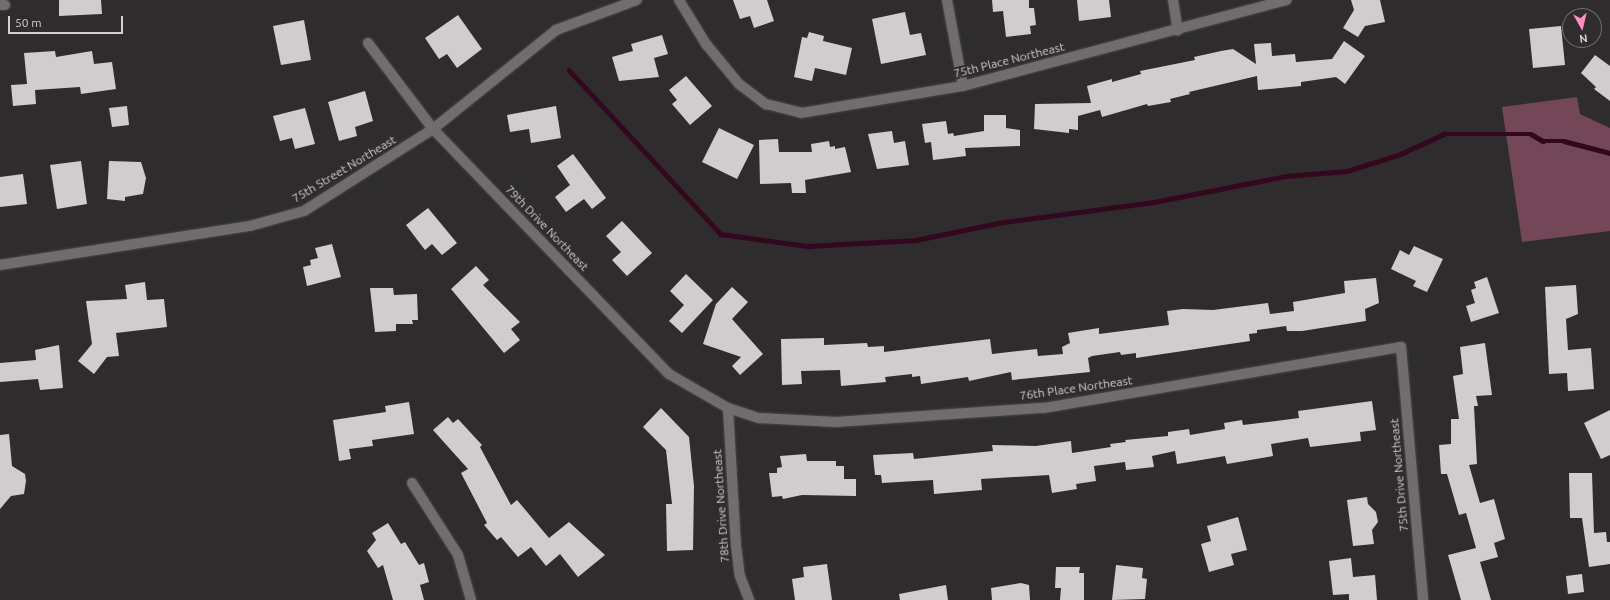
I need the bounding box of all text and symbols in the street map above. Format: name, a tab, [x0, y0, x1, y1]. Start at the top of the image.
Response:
scale bar	[10, 8, 125, 34]
north arrow	[1562, 8, 1602, 48]
text: 50 m	[15, 16, 42, 29]
text: N	[1579, 32, 1588, 45]
street label: 75th Place Northeast	[952, 39, 1066, 81]
street label: 75th Street Northeast	[289, 132, 399, 206]
street label: 79th Drive Northeast	[502, 182, 592, 274]
street label: 76th Place Northeast	[1019, 373, 1133, 403]
street label: 75th Drive Northeast	[1387, 418, 1411, 532]
street label: 78th Drive Northeast	[710, 449, 732, 563]

